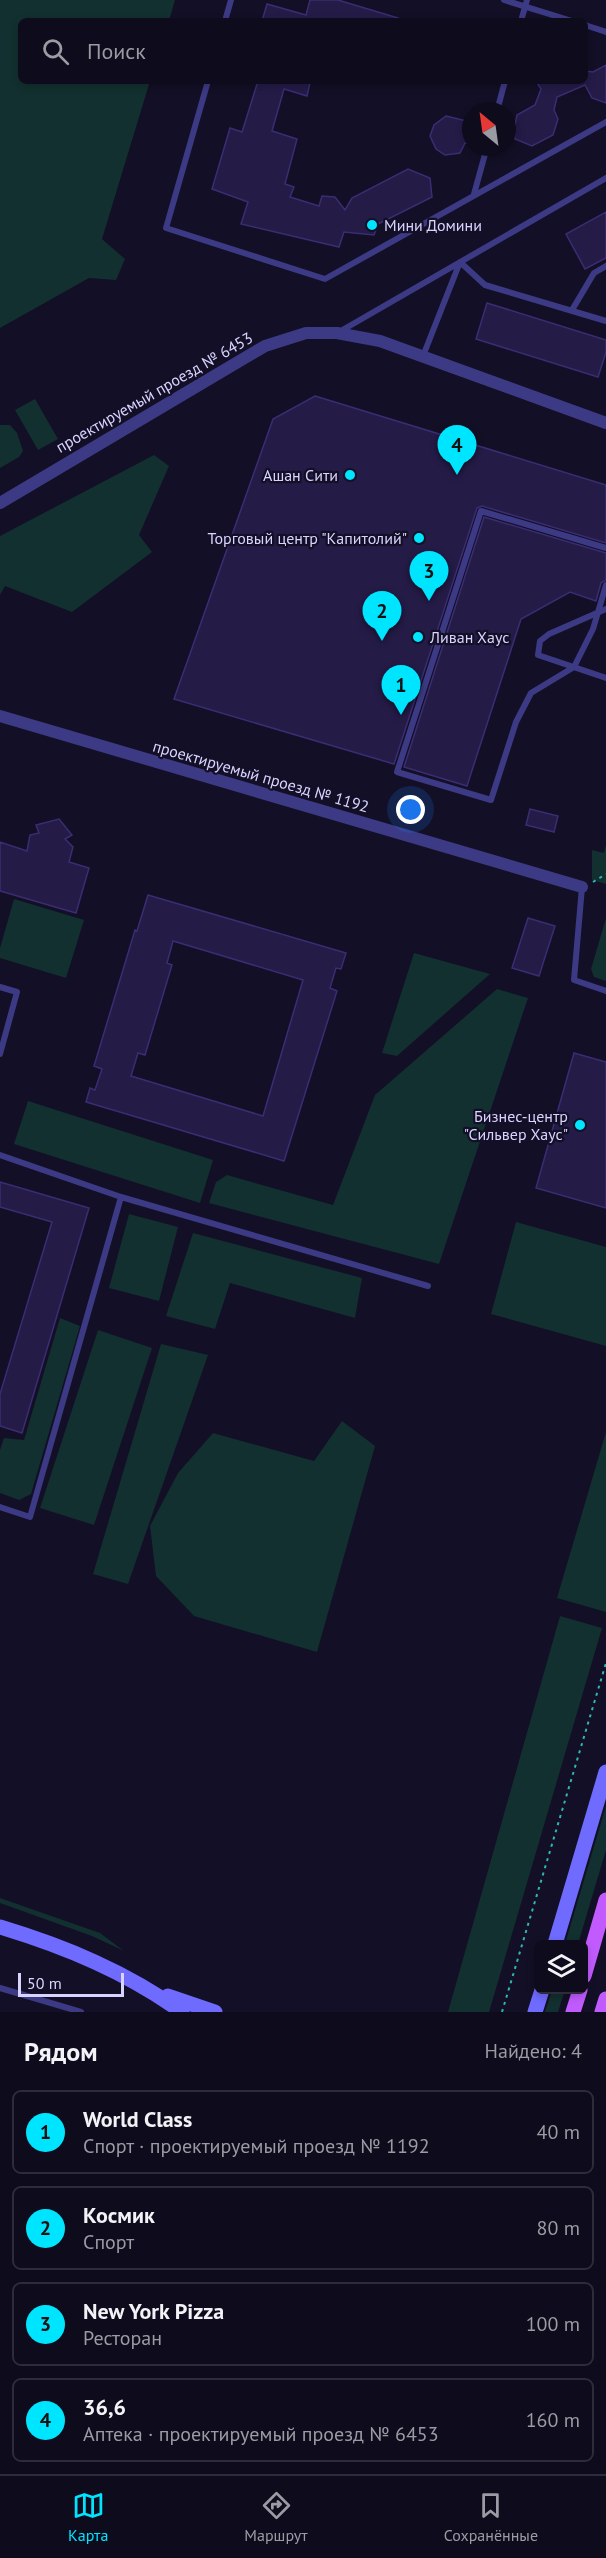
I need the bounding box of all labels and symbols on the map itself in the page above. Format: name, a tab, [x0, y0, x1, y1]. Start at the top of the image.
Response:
north arrow	[462, 102, 516, 156]
place label: Мини Домини	[384, 215, 482, 235]
marker: Мини Домини	[365, 218, 379, 232]
street label: проектируемый проезд № 6453	[52, 327, 256, 457]
pin: 4	[438, 426, 476, 475]
place label: Ашан Сити	[263, 465, 338, 485]
marker: Ашан Сити	[343, 468, 357, 482]
place label: Торговый центр "Капитолий"	[208, 528, 407, 548]
marker: Торговый центр "Капитолий"	[412, 531, 426, 545]
pin: 3	[410, 552, 448, 601]
pin: 2	[362, 592, 401, 641]
place label: Ливан Хаус	[429, 627, 510, 647]
marker: Ливан Хаус	[411, 630, 425, 644]
pin: 1	[382, 666, 420, 715]
street label: проектируемый проезд № 1192	[151, 736, 371, 816]
your location	[396, 795, 425, 824]
place label: Бизнес-центр "Сильвер Хаус"	[464, 1106, 568, 1144]
marker: Бизнес-центр "Сильвер Хаус"	[573, 1118, 587, 1132]
scale bar	[18, 1970, 124, 1998]

